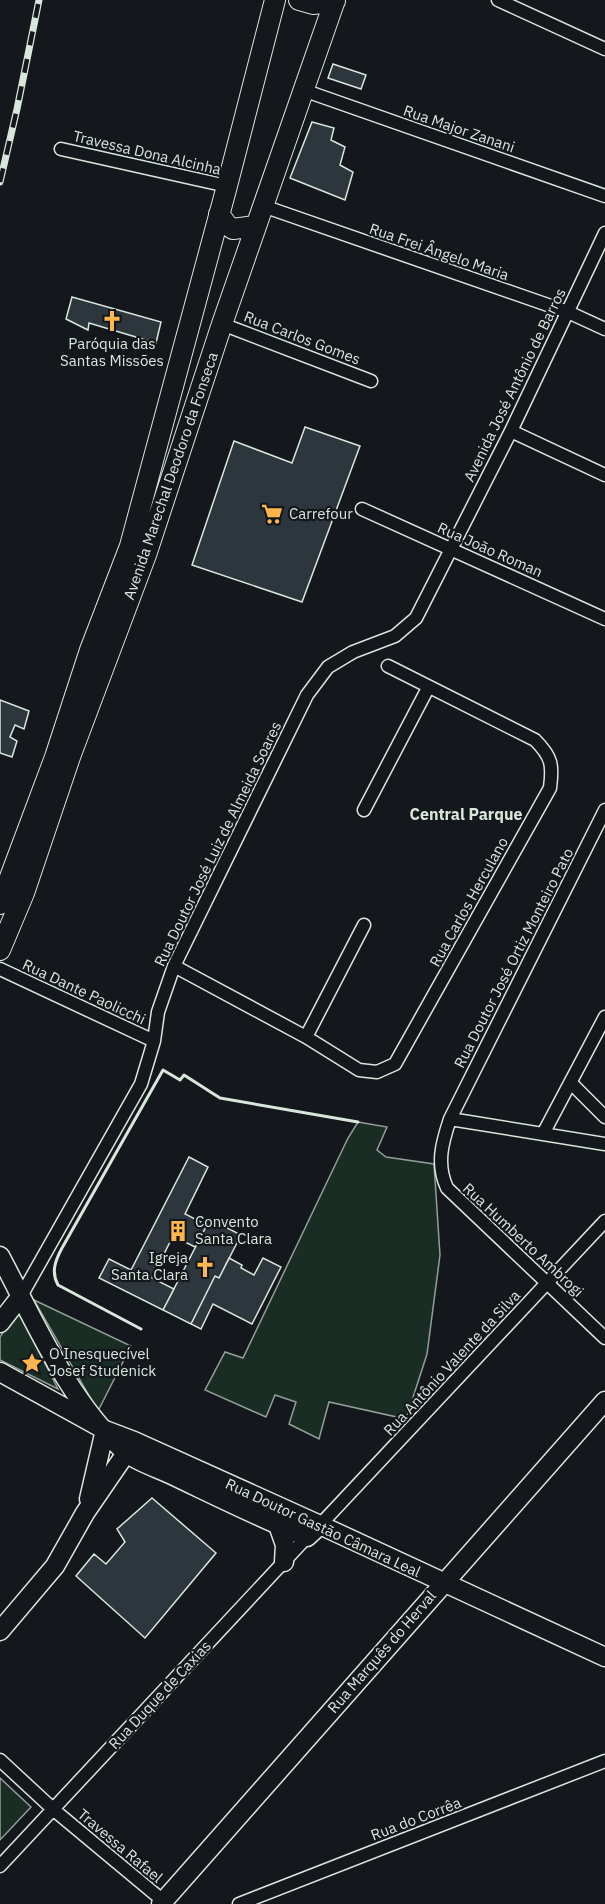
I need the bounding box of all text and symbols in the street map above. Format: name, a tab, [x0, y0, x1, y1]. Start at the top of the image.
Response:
street label: Rua Major Zanani	[401, 101, 517, 156]
street label: Travessa Dona Alcinha	[71, 126, 223, 179]
street label: Rua Frei Ângelo Maria	[367, 219, 511, 284]
street label: Avenida José Antônio de Barros	[459, 285, 570, 485]
street label: Rua Carlos Gomes	[241, 307, 363, 368]
church icon: Paróquia das Santas Missões	[100, 309, 124, 333]
place label: Paróquia das Santas Missões	[60, 334, 164, 370]
street label: Avenida Marechal Deodoro da Fonseca	[119, 350, 222, 602]
supermarket icon: Carrefour	[260, 502, 284, 526]
place label: Carrefour	[289, 504, 353, 523]
street label: Rua João Roman	[435, 518, 546, 581]
street label: Rua Doutor José Luiz de Almeida Soares	[150, 718, 285, 969]
district label: Central Parque	[409, 804, 523, 824]
street label: Rua Carlos Herculano	[425, 834, 512, 970]
street label: Rua Doutor José Ortiz Monteiro Pato	[450, 845, 577, 1071]
street label: Rua Dante Paolicchi	[20, 955, 149, 1028]
street label: Rua Humberto Ambrogi	[459, 1179, 588, 1301]
place label: Convento Santa Clara	[195, 1212, 272, 1248]
building icon: Convento Santa Clara	[166, 1219, 190, 1243]
place label: Igreja Santa Clara	[111, 1248, 188, 1284]
church icon: Igreja Santa Clara	[193, 1255, 217, 1279]
street label: Rua Antônio Valente da Silva	[379, 1286, 524, 1439]
place label: O Inesquecível Josef Studenick	[49, 1344, 156, 1380]
place icon: O Inesquecível Josef Studenick	[20, 1351, 44, 1375]
street label: Rua Doutor Gastão Câmara Leal	[223, 1474, 424, 1581]
street label: Rua Marquês do Herval	[323, 1587, 440, 1717]
street label: Rua Duque de Caxias	[104, 1636, 215, 1753]
street label: Rua do Corrêa	[368, 1793, 464, 1844]
street label: Travessa Rafael	[74, 1804, 167, 1887]

